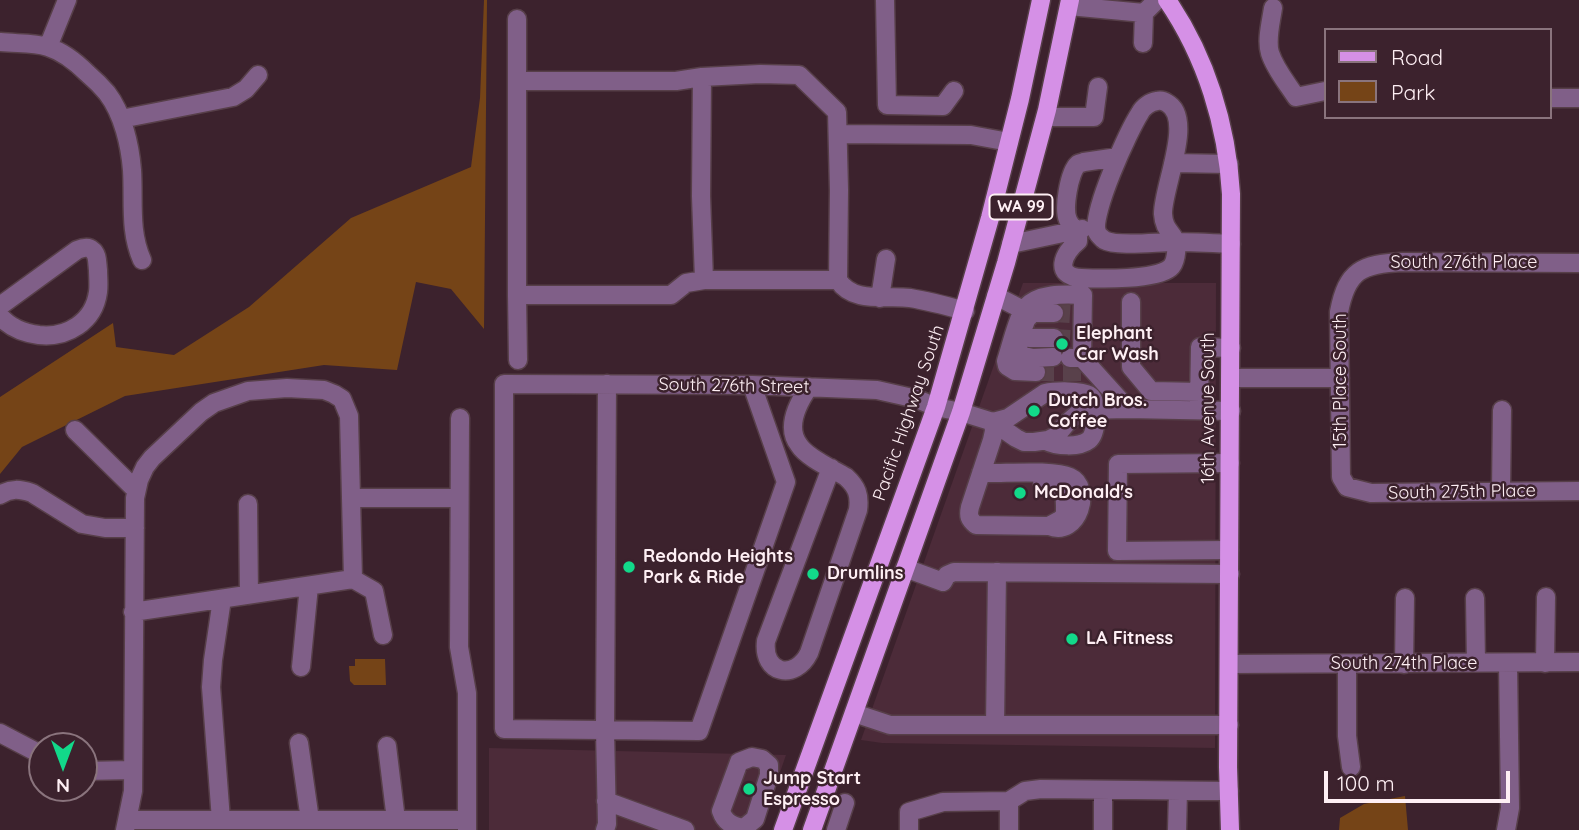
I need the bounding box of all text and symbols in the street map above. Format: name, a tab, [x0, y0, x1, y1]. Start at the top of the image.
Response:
legend	[1324, 28, 1551, 119]
text: Road	[1391, 44, 1443, 70]
text: Park	[1391, 79, 1435, 105]
road number: WA 99	[990, 195, 1052, 220]
street label: South 276th Place	[1391, 252, 1537, 274]
street label: 15th Place South	[1330, 313, 1352, 449]
street label: Pacific Highway South	[869, 322, 949, 504]
place label: Elephant Car Wash	[1076, 323, 1159, 366]
street label: 16th Avenue South	[1198, 332, 1220, 484]
marker: Elephant Car Wash	[1054, 336, 1070, 352]
street label: South 276th Street	[658, 374, 810, 398]
place label: Dutch Bros. Coffee	[1048, 390, 1147, 432]
marker: Dutch Bros. Coffee	[1026, 403, 1042, 419]
street label: South 275th Place	[1388, 480, 1536, 504]
place label: McDonald's	[1034, 482, 1133, 504]
marker: McDonald's	[1012, 485, 1028, 501]
place label: Redondo Heights Park & Ride	[643, 546, 793, 588]
marker: Redondo Heights Park & Ride	[621, 559, 637, 575]
place label: Drumlins	[827, 563, 903, 585]
marker: Drumlins	[805, 566, 821, 582]
place label: LA Fitness	[1086, 628, 1173, 650]
marker: LA Fitness	[1064, 631, 1080, 647]
street label: South 274th Place	[1331, 653, 1477, 675]
north arrow	[28, 732, 98, 802]
scale bar	[1327, 756, 1512, 800]
place label: Jump Start Espresso	[763, 768, 861, 810]
text: 100 m	[1337, 770, 1395, 796]
text: N	[56, 774, 70, 798]
marker: Jump Start Espresso	[741, 781, 757, 797]

